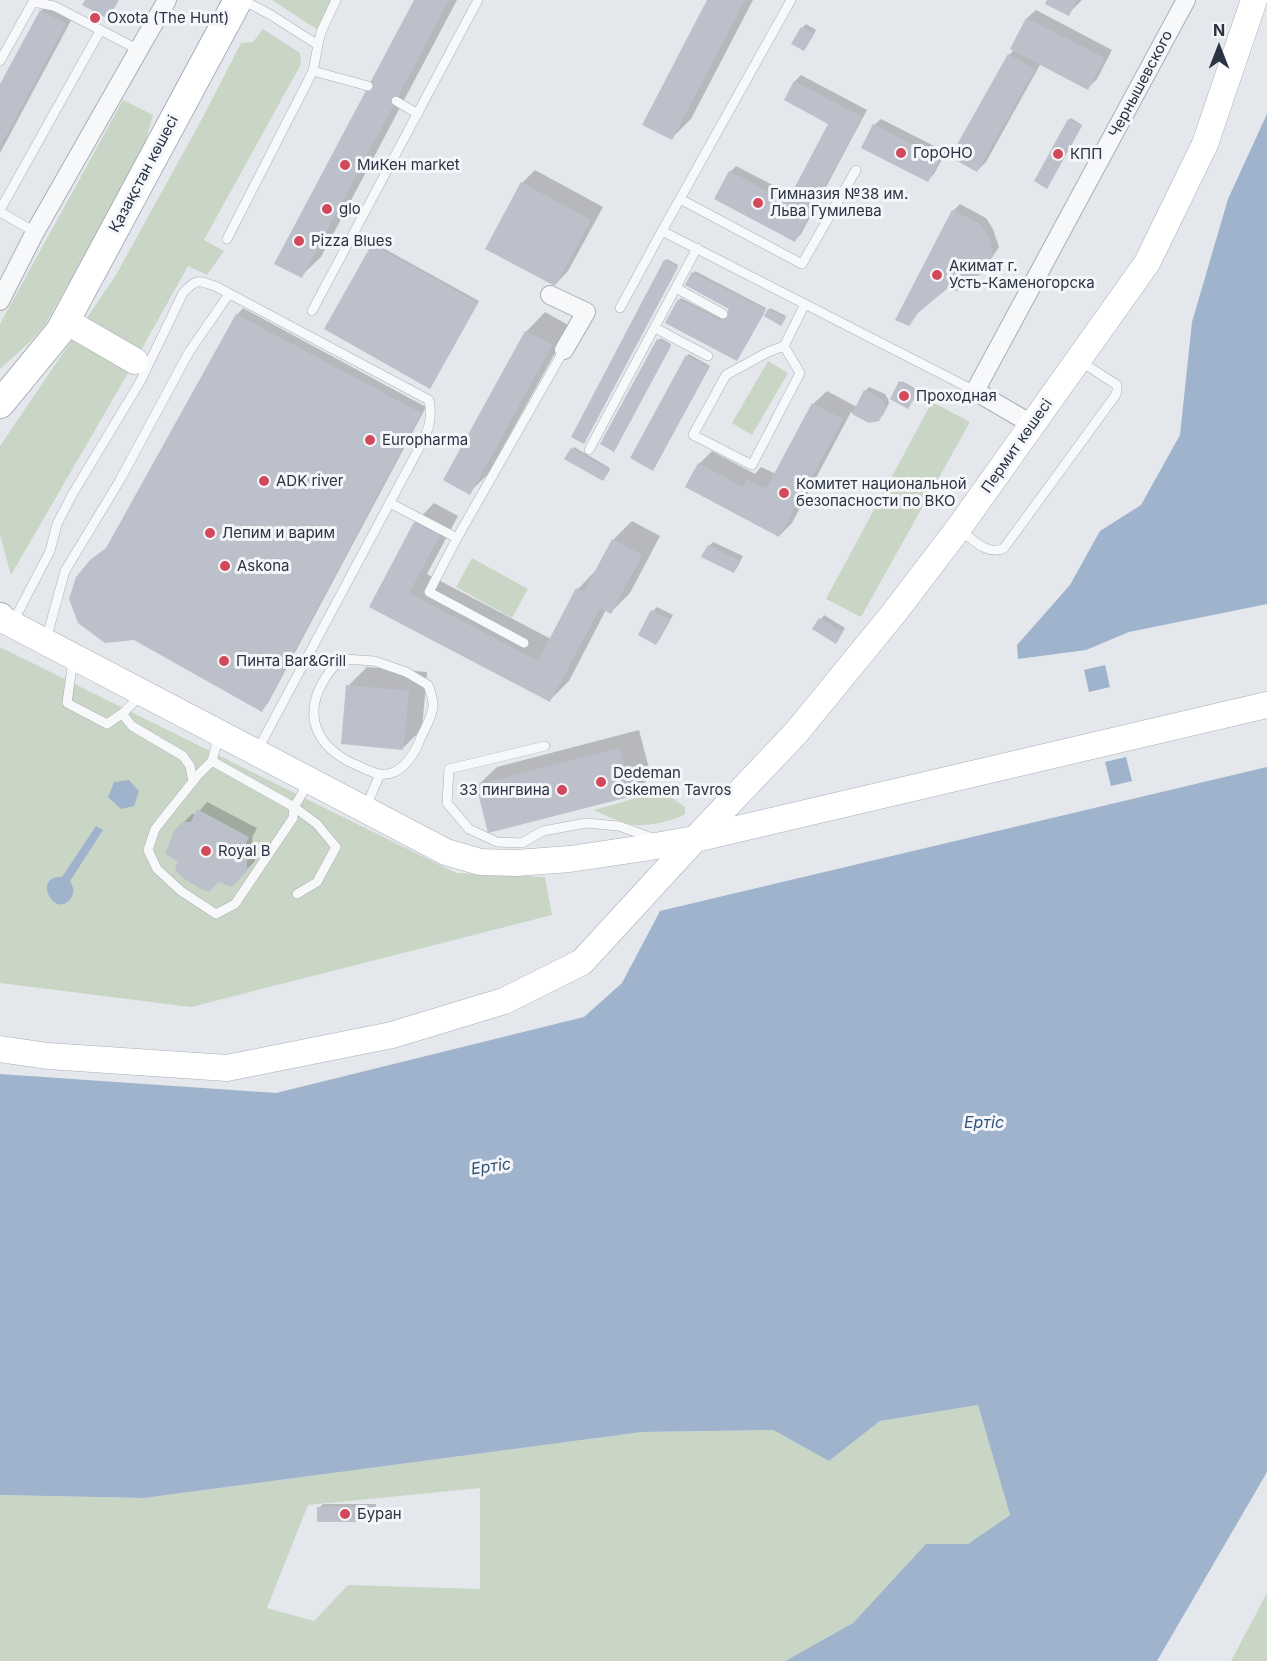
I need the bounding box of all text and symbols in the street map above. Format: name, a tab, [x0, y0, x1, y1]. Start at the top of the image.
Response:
place label: Oxota (The Hunt)	[107, 9, 229, 27]
marker: Oxota (The Hunt)	[88, 11, 102, 25]
north arrow	[1189, 18, 1249, 78]
text: N	[1213, 20, 1225, 40]
street label: Чернышевского	[1105, 27, 1177, 141]
street label: Қазақстан көшесі	[106, 112, 182, 236]
place label: ГорОНО	[913, 144, 973, 162]
place label: КПП	[1070, 145, 1102, 163]
marker: ГорОНО	[894, 146, 908, 160]
marker: КПП	[1051, 147, 1065, 161]
place label: МиКен market	[357, 156, 460, 174]
marker: МиКен market	[338, 158, 352, 172]
place label: Гимназия №38 им. Льва Гумилева	[770, 185, 908, 220]
marker: Гимназия №38 им. Льва Гумилева	[751, 196, 765, 210]
place label: glo	[339, 200, 361, 218]
marker: glo	[320, 202, 334, 216]
place label: Pizza Blues	[311, 232, 392, 250]
marker: Pizza Blues	[292, 234, 306, 248]
place label: Акимат г. Усть-Каменогорска	[949, 257, 1095, 292]
marker: Акимат г. Усть-Каменогорска	[930, 268, 944, 282]
place label: Проходная	[916, 387, 997, 405]
marker: Проходная	[897, 389, 911, 403]
street label: Пермит көшесі	[978, 395, 1056, 497]
place label: Europharma	[382, 431, 468, 449]
marker: Europharma	[363, 433, 377, 447]
place label: ADK river	[276, 472, 344, 490]
marker: ADK river	[257, 474, 271, 488]
place label: Комитет национальной безопасности по ВКО	[796, 475, 967, 510]
marker: Комитет национальной безопасности по ВКО	[777, 486, 791, 500]
place label: Лепим и варим	[222, 524, 335, 542]
marker: Лепим и варим	[203, 526, 217, 540]
place label: Askona	[237, 557, 289, 575]
marker: Askona	[218, 559, 232, 573]
place label: Пинта Bar&Grill	[236, 652, 346, 670]
marker: Пинта Bar&Grill	[217, 654, 231, 668]
place label: Dedeman Oskemen Tavros	[613, 764, 732, 799]
marker: Dedeman Oskemen Tavros	[594, 775, 608, 789]
place label: 33 пингвина	[459, 781, 550, 799]
marker: 33 пингвина	[555, 783, 569, 797]
place label: Royal B	[218, 842, 271, 860]
marker: Royal B	[199, 844, 213, 858]
water label: Ертіс	[964, 1113, 1004, 1133]
water label: Ертіс	[470, 1155, 512, 1179]
place label: Буран	[357, 1505, 402, 1523]
marker: Буран	[338, 1507, 352, 1521]

